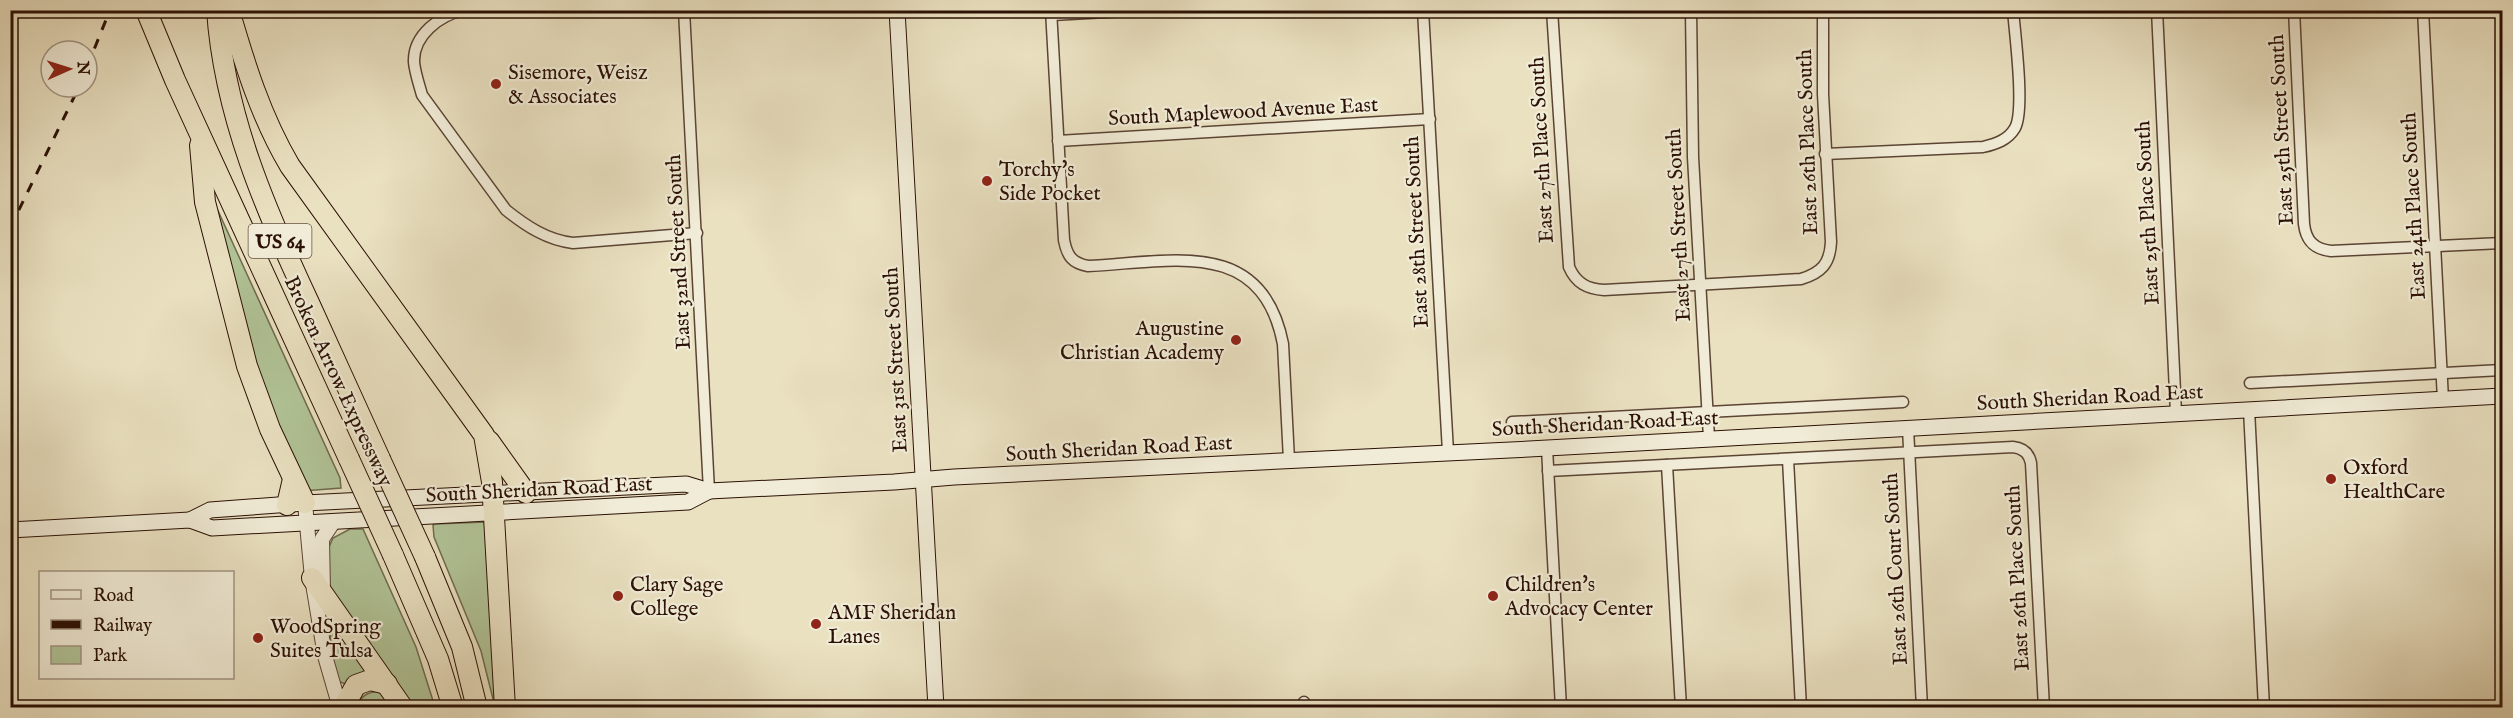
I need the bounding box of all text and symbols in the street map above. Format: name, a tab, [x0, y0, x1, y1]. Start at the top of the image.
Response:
street label: East 25th Street South	[2264, 34, 2301, 226]
north arrow	[39, 39, 99, 99]
street label: East 26th Place South	[1792, 49, 1825, 235]
street label: East 27th Place South	[1524, 56, 1561, 244]
text: N	[72, 60, 92, 76]
place label: Sisemore, Weisz & Associates	[508, 60, 648, 111]
marker: Sisemore, Weisz & Associates	[489, 77, 503, 91]
street label: South Maplewood Avenue East	[1107, 92, 1379, 133]
street label: East 24th Place South	[2396, 112, 2433, 300]
street label: East 25th Place South	[2130, 120, 2167, 306]
street label: East 27th Street South	[1661, 128, 1698, 322]
street label: East 28th Street South	[1399, 135, 1436, 328]
street label: East 32nd Street South	[661, 154, 698, 350]
place label: Torchy's Side Pocket	[999, 157, 1101, 208]
marker: Torchy's Side Pocket	[980, 174, 994, 188]
road number: US 64	[248, 224, 312, 258]
street label: East 31st Street South	[878, 266, 915, 453]
street label: Broken Arrow Expressway	[277, 272, 399, 492]
place label: Augustine Christian Academy	[1060, 316, 1225, 367]
marker: Augustine Christian Academy	[1229, 333, 1243, 347]
street label: South Sheridan Road East	[1976, 379, 2204, 418]
street label: South Sheridan Road East	[1491, 405, 1719, 444]
street label: South Sheridan Road East	[1005, 430, 1233, 469]
place label: Oxford HealthCare	[2343, 455, 2445, 506]
street label: South Sheridan Road East	[425, 471, 653, 510]
street label: East 26th Court South	[1878, 472, 1915, 666]
marker: Oxford HealthCare	[2324, 472, 2338, 486]
street label: East 26th Place South	[2000, 484, 2037, 671]
legend	[39, 571, 234, 679]
place label: Clary Sage College	[630, 572, 724, 623]
place label: Children's Advocacy Center	[1504, 572, 1653, 623]
text: Road	[93, 585, 134, 608]
marker: Clary Sage College	[611, 589, 625, 603]
marker: Children's Advocacy Center	[1486, 589, 1500, 603]
place label: AMF Sheridan Lanes	[827, 600, 956, 651]
place label: WoodSpring Suites Tulsa	[270, 614, 381, 665]
text: Railway	[93, 615, 152, 638]
marker: AMF Sheridan Lanes	[809, 617, 823, 631]
marker: WoodSpring Suites Tulsa	[251, 631, 265, 645]
text: Park	[93, 645, 128, 668]

